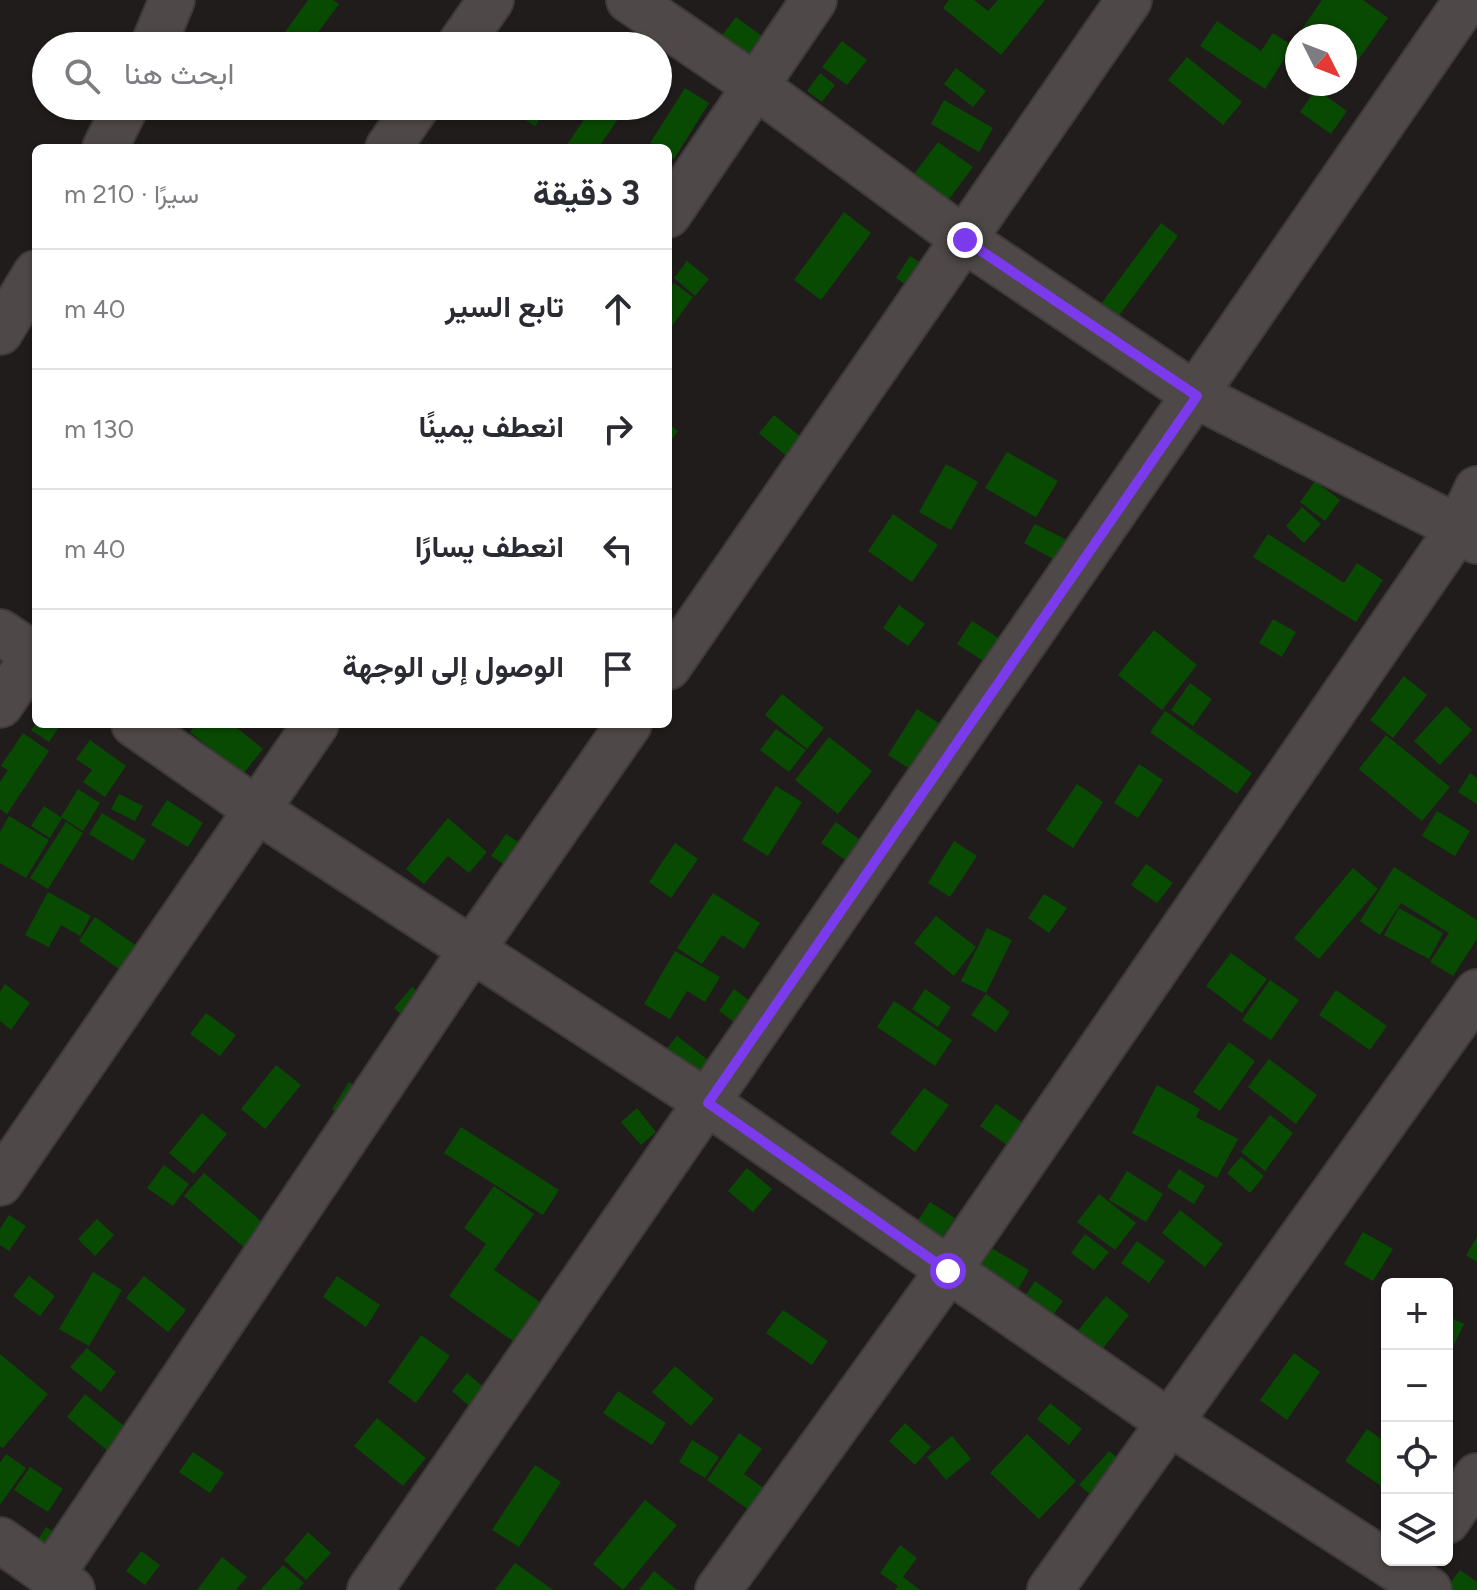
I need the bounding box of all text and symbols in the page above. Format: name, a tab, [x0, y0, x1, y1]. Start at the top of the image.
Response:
north arrow	[1285, 24, 1357, 96]
search box	[32, 32, 672, 120]
icon: search	[60, 54, 104, 98]
text: ابحث هنا	[124, 55, 234, 92]
text: 3 دقيقة	[533, 173, 640, 214]
text: سيرًا · 210 m	[64, 178, 199, 210]
route end	[947, 222, 983, 258]
icon: ahead	[596, 287, 640, 331]
text: تابع السير	[445, 288, 564, 325]
text: 40 m	[64, 293, 125, 325]
icon: right	[596, 407, 640, 451]
text: انعطف يمينًا	[419, 408, 564, 445]
text: 130 m	[64, 413, 134, 445]
icon: left	[596, 527, 640, 571]
text: انعطف يسارًا	[415, 528, 564, 565]
text: 40 m	[64, 533, 125, 565]
icon: arrive	[596, 647, 640, 691]
text: الوصول إلى الوجهة	[342, 648, 564, 685]
route start	[930, 1253, 966, 1289]
map controls	[1381, 1278, 1453, 1566]
button: +	[1381, 1278, 1453, 1350]
button: −	[1381, 1350, 1453, 1422]
button: locate	[1381, 1422, 1453, 1494]
button: layers	[1381, 1494, 1453, 1566]

